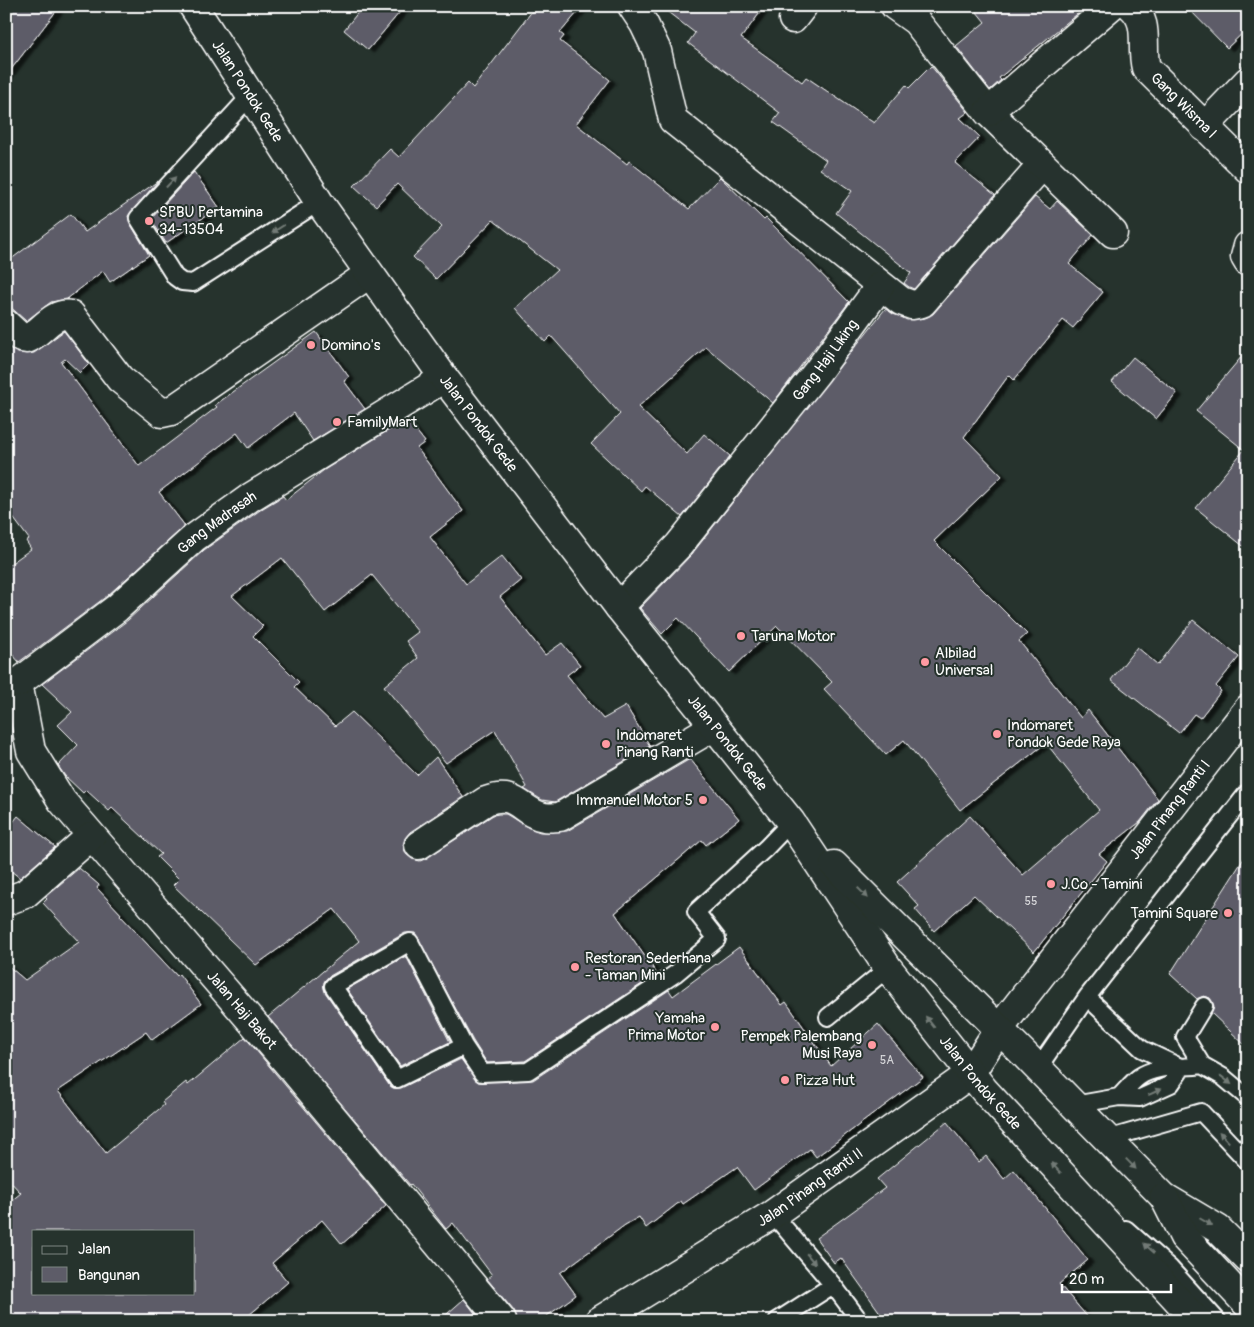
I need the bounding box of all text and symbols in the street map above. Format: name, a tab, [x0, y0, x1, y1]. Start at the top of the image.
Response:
street label: Jalan Pondok Gede	[207, 37, 287, 146]
street label: Gang Wisma I	[1146, 69, 1221, 143]
one-way arrow	[165, 176, 177, 188]
place label: SPBU Pertamina 34-13504	[159, 203, 263, 239]
marker: SPBU Pertamina 34-13504	[143, 215, 155, 227]
one-way arrow	[271, 224, 285, 233]
street label: Gang Haji Liking	[789, 316, 862, 405]
place label: Domino's	[321, 336, 381, 355]
marker: Domino's	[305, 339, 317, 351]
street label: Jalan Pondok Gede	[435, 371, 522, 477]
place label: FamilyMart	[347, 413, 418, 432]
marker: FamilyMart	[331, 416, 343, 428]
street label: Gang Madrasah	[174, 487, 260, 558]
place label: Taruna Motor	[751, 627, 836, 646]
marker: Taruna Motor	[735, 630, 747, 642]
place label: Albilad Universal	[935, 644, 993, 680]
marker: Albilad Universal	[919, 656, 931, 668]
street label: Jalan Pondok Gede	[683, 691, 772, 795]
place label: Indomaret Pondok Gede Raya	[1007, 716, 1121, 752]
place label: Indomaret Pinang Ranti	[616, 726, 694, 762]
marker: Indomaret Pondok Gede Raya	[991, 728, 1003, 740]
marker: Indomaret Pinang Ranti	[600, 738, 612, 750]
street label: Jalan Pinang Ranti I	[1125, 756, 1215, 863]
place label: Immanuel Motor 5	[576, 791, 693, 810]
marker: Immanuel Motor 5	[697, 794, 709, 806]
place label: J.Co - Tamini	[1061, 875, 1143, 894]
marker: J.Co - Tamini	[1045, 878, 1057, 890]
one-way arrow	[856, 887, 868, 899]
house number: 55	[1024, 894, 1038, 909]
place label: Tamini Square	[1131, 904, 1219, 923]
marker: Tamini Square	[1222, 907, 1234, 919]
place label: Restoran Sederhana - Taman Mini	[585, 949, 711, 985]
marker: Restoran Sederhana - Taman Mini	[569, 961, 581, 973]
street label: Jalan Haji Bakot	[203, 967, 281, 1054]
place label: Yamaha Prima Motor	[627, 1009, 706, 1045]
one-way arrow	[924, 1016, 935, 1029]
marker: Yamaha Prima Motor	[709, 1021, 721, 1033]
place label: Pempek Palembang Musi Raya	[740, 1027, 862, 1063]
street label: Jalan Pondok Gede	[935, 1032, 1026, 1135]
marker: Pempek Palembang Musi Raya	[866, 1039, 878, 1051]
house number: 5A	[880, 1053, 894, 1068]
place label: Pizza Hut	[795, 1071, 856, 1090]
marker: Pizza Hut	[779, 1074, 791, 1086]
one-way arrow	[1219, 1075, 1233, 1085]
one-way arrow	[1148, 1087, 1162, 1095]
one-way arrow	[1218, 1131, 1230, 1143]
street label: Jalan Pinang Ranti II	[754, 1144, 867, 1231]
one-way arrow	[1125, 1157, 1137, 1169]
one-way arrow	[1050, 1163, 1062, 1175]
one-way arrow	[1199, 1217, 1213, 1226]
legend	[32, 1230, 195, 1294]
text: Jalan	[78, 1240, 111, 1259]
one-way arrow	[1142, 1242, 1155, 1253]
one-way arrow	[806, 1252, 817, 1265]
scale bar	[1062, 1262, 1170, 1294]
text: Bangunan	[78, 1266, 140, 1285]
text: 20 m	[1069, 1270, 1104, 1289]

